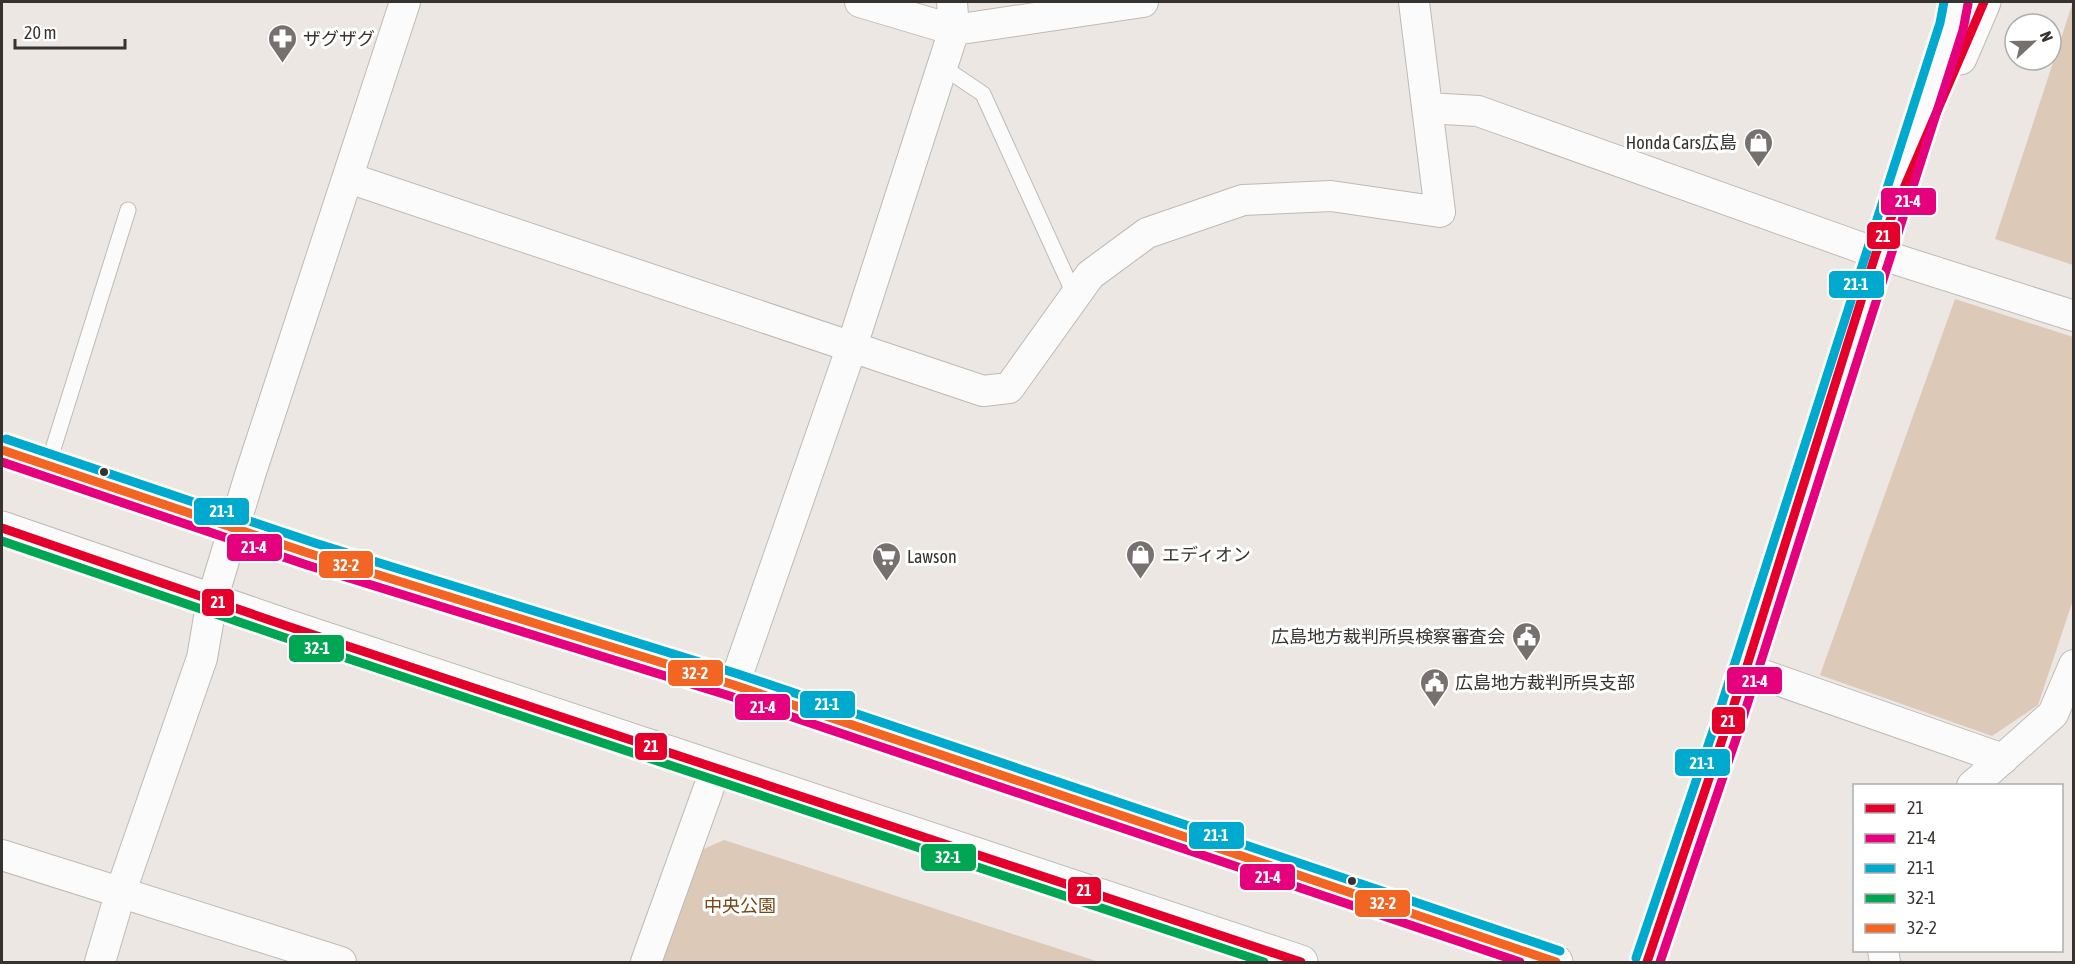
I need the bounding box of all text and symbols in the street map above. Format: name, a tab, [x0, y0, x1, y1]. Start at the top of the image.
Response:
scale bar	[15, 12, 124, 50]
north arrow	[2003, 12, 2063, 72]
text: 20 m	[24, 22, 56, 43]
pharmacy icon: ザグザグ	[266, 22, 298, 64]
place label: ザグザグ	[303, 28, 375, 49]
text: N	[2037, 29, 2057, 44]
shop icon: Honda Cars広島	[1742, 126, 1774, 168]
place label: Honda Cars広島	[1626, 132, 1737, 153]
line badge: 21-4	[1880, 187, 1937, 216]
text: 21-4	[1895, 192, 1921, 210]
line badge: 21	[1866, 221, 1901, 250]
text: 21	[1875, 227, 1891, 245]
line badge: 21-1	[1828, 270, 1885, 299]
text: 21-1	[1844, 275, 1869, 293]
unlabelled marker	[98, 466, 110, 478]
line badge: 21-1	[193, 497, 250, 526]
text: 21-1	[210, 502, 235, 520]
line badge: 21-4	[226, 533, 283, 562]
text: 21-4	[241, 538, 267, 556]
shop icon: エディオン	[1125, 538, 1157, 580]
supermarket icon: Lawson	[870, 540, 902, 582]
place label: エディオン	[1162, 544, 1251, 565]
place label: Lawson	[907, 546, 957, 567]
line badge: 32-2	[318, 550, 374, 579]
text: 32-2	[333, 556, 359, 574]
line badge: 21	[201, 588, 235, 617]
text: 21	[210, 593, 226, 611]
public building icon: 広島地方裁判所呉検察審査会	[1510, 620, 1542, 662]
place label: 広島地方裁判所呉検察審査会	[1271, 626, 1505, 647]
line badge: 32-1	[288, 634, 345, 663]
text: 32-1	[304, 639, 330, 657]
line badge: 32-2	[667, 659, 724, 687]
text: 32-2	[682, 664, 708, 682]
public building icon: 広島地方裁判所呉支部	[1418, 666, 1450, 708]
line badge: 21-4	[1726, 666, 1783, 695]
place label: 広島地方裁判所呉支部	[1455, 672, 1635, 693]
text: 21-4	[1742, 672, 1768, 690]
line badge: 21-1	[799, 690, 856, 719]
line badge: 21-4	[734, 693, 791, 721]
text: 21-1	[815, 695, 840, 713]
text: 21-4	[750, 698, 776, 716]
line badge: 21	[1711, 706, 1746, 735]
text: 21	[1720, 712, 1736, 730]
line badge: 21	[634, 732, 668, 761]
text: 21	[643, 737, 659, 755]
line badge: 21-1	[1674, 748, 1731, 777]
text: 21-1	[1690, 754, 1715, 772]
legend	[1853, 784, 2063, 952]
text: 21	[1907, 797, 1924, 818]
line badge: 21-1	[1188, 821, 1245, 850]
text: 21-1	[1204, 826, 1229, 844]
text: 21-4	[1907, 827, 1936, 848]
line badge: 32-1	[920, 843, 977, 872]
text: 32-1	[935, 848, 961, 866]
text: 21-1	[1907, 857, 1935, 878]
line badge: 21-4	[1239, 863, 1296, 891]
text: 21-4	[1255, 868, 1281, 886]
unlabelled marker	[1346, 875, 1358, 887]
line badge: 21	[1067, 876, 1102, 905]
text: 21	[1076, 881, 1092, 899]
text: 32-1	[1907, 887, 1936, 908]
line badge: 32-2	[1354, 889, 1411, 918]
text: 32-2	[1370, 894, 1396, 912]
park label: 中央公園	[704, 895, 776, 916]
text: 32-2	[1907, 917, 1937, 938]

